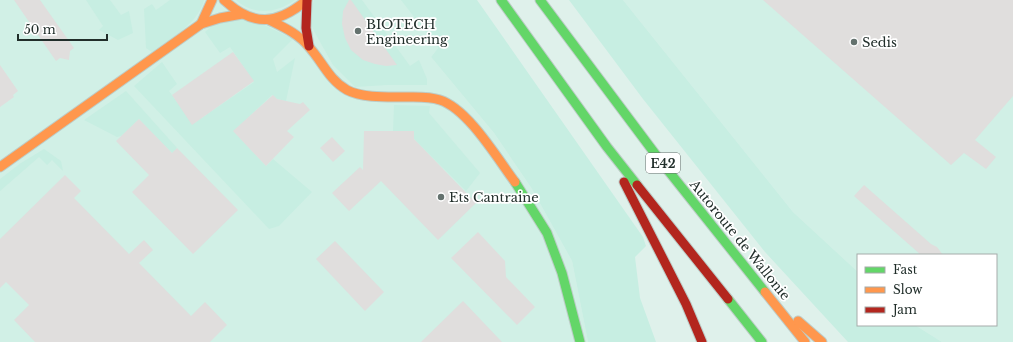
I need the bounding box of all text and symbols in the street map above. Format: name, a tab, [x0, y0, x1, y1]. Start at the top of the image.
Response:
scale bar	[18, 16, 107, 42]
place label: BIOTECH Engineering	[366, 16, 448, 48]
text: 50 m	[24, 22, 56, 37]
marker: BIOTECH Engineering	[353, 26, 363, 36]
place label: Sedis	[862, 34, 897, 51]
marker: Sedis	[849, 37, 859, 47]
road number: E42	[646, 153, 680, 173]
street label: Autoroute de Wallonie	[686, 176, 794, 304]
place label: Ets Cantraine	[449, 189, 539, 206]
marker: Ets Cantraine	[436, 192, 446, 202]
legend	[857, 254, 997, 326]
text: Fast	[893, 262, 918, 277]
text: Slow	[893, 282, 923, 297]
text: Jam	[891, 302, 917, 317]

